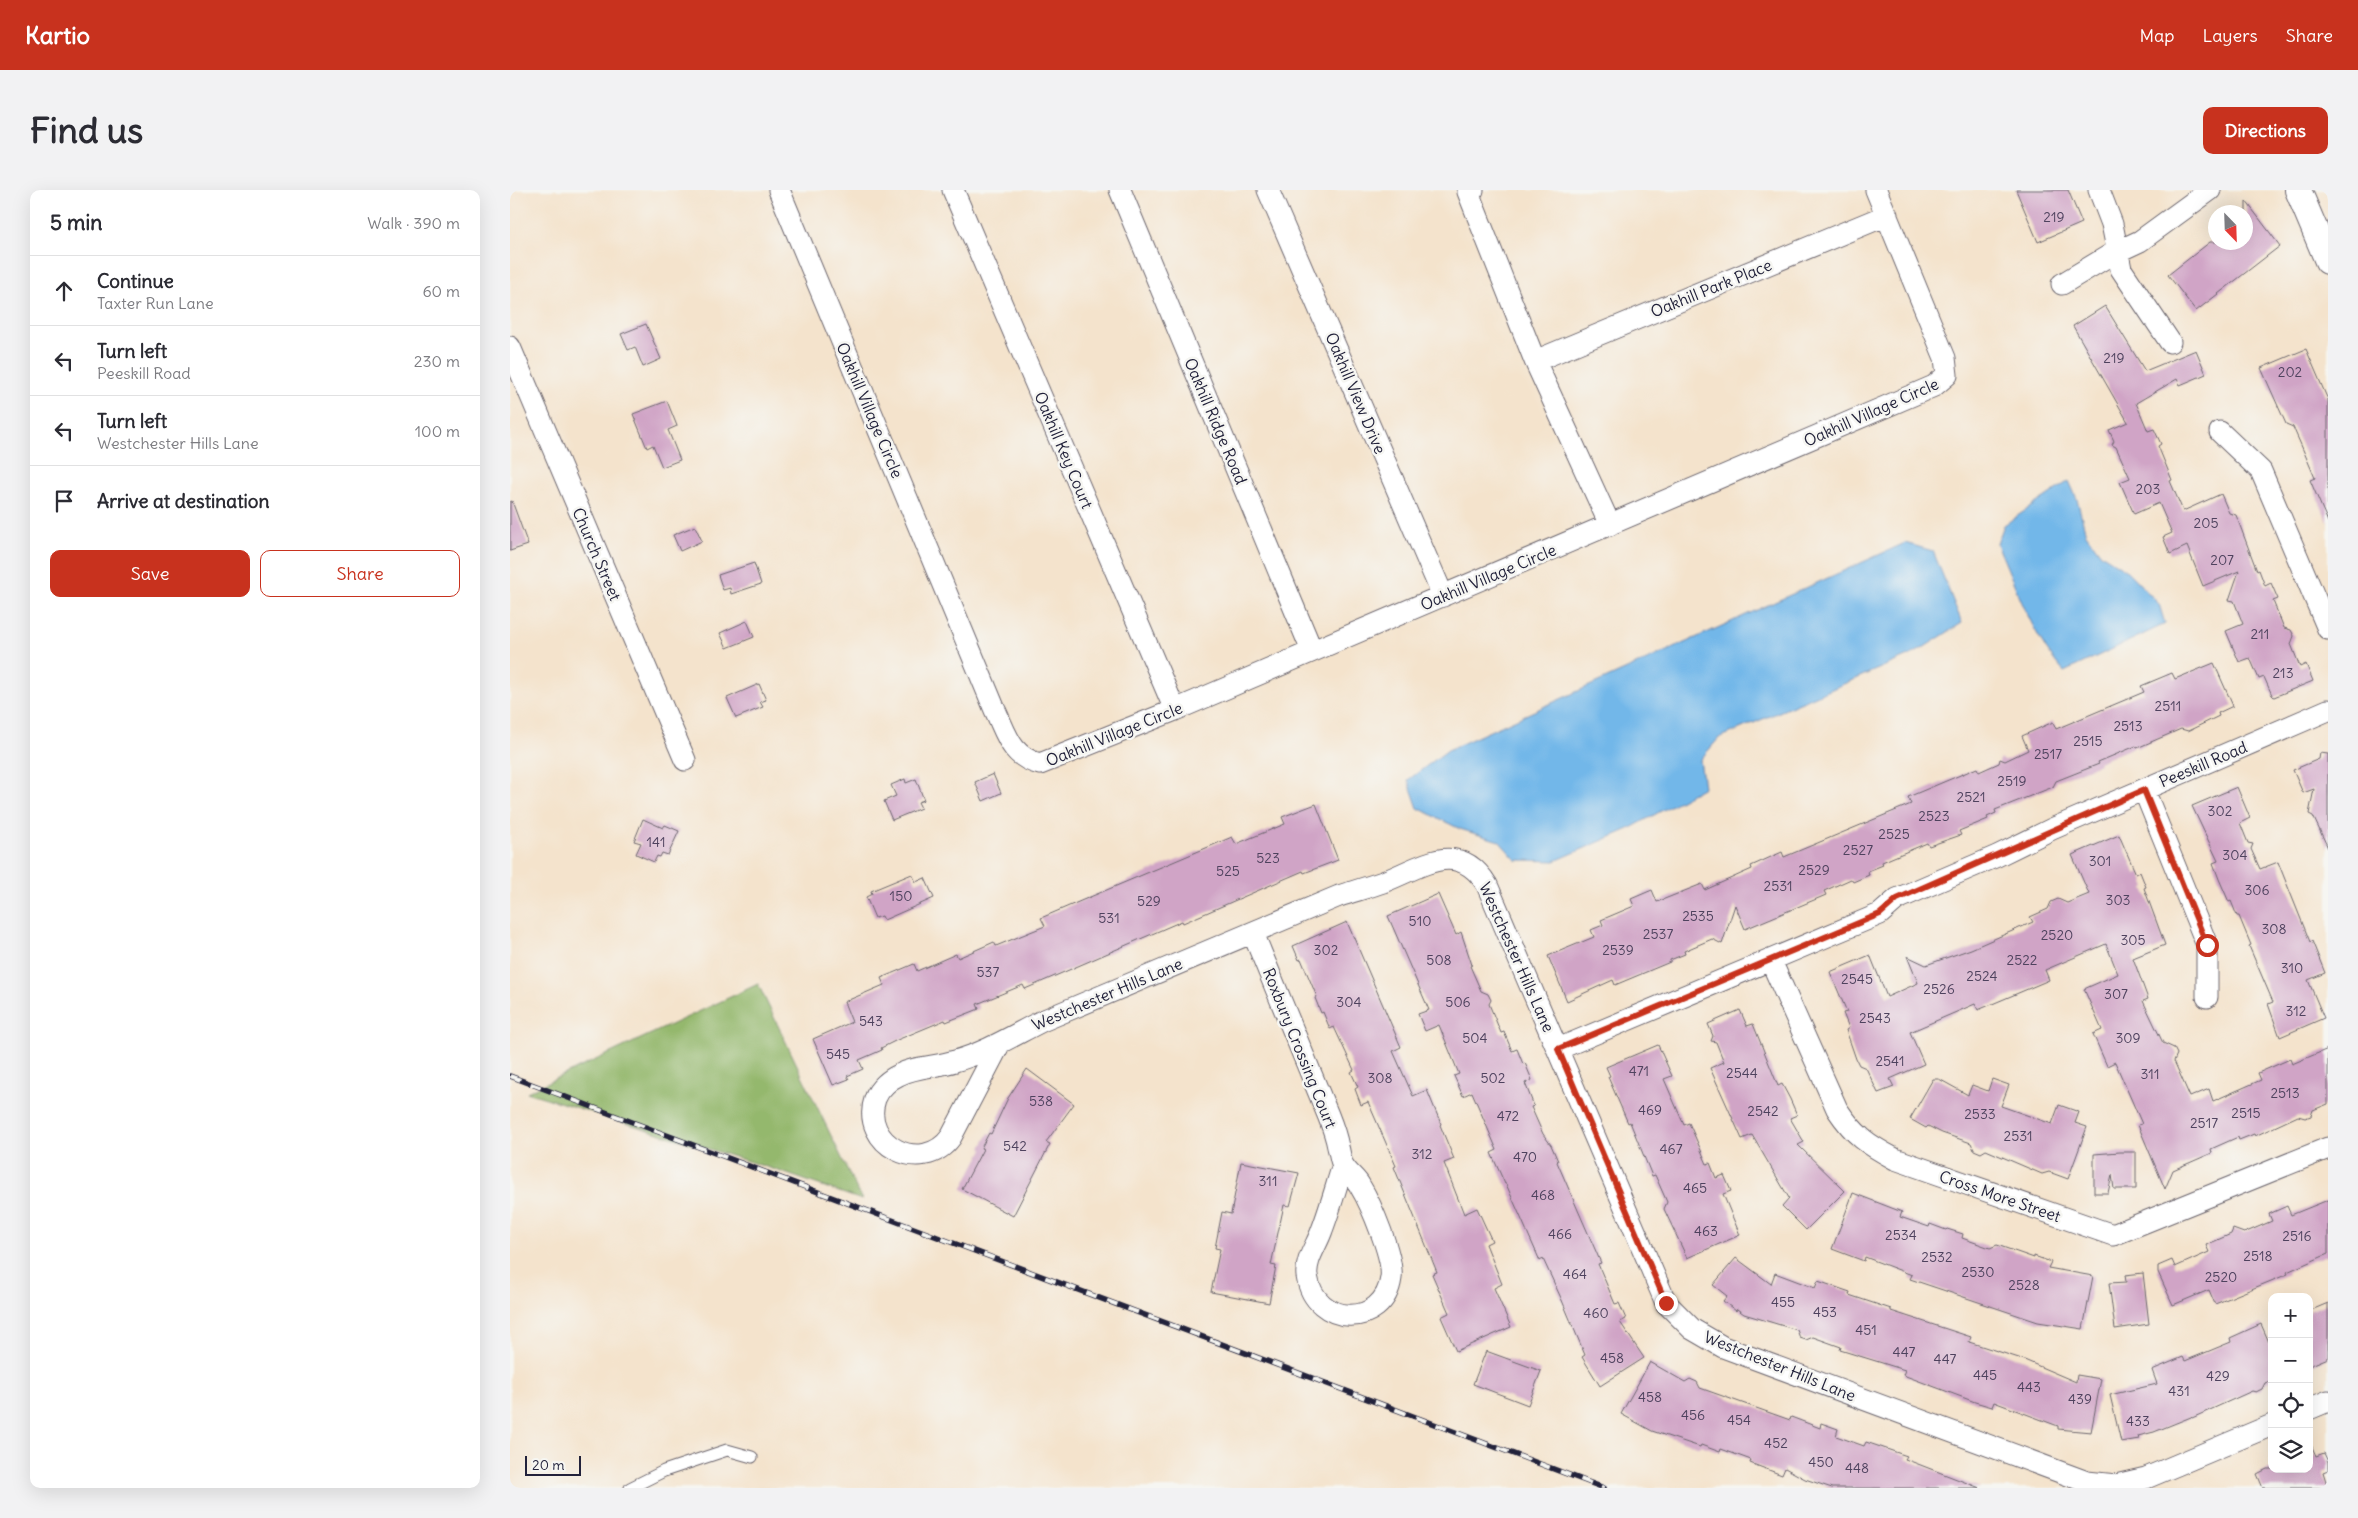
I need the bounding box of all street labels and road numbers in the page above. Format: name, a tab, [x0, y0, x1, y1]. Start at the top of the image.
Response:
street label: Oakhill Park Place	[1647, 255, 1775, 321]
street label: Oakhill View Drive	[1321, 329, 1391, 457]
street label: Oakhill Village Circle	[832, 339, 908, 481]
street label: Oakhill Ridge Road	[1180, 355, 1252, 487]
street label: Oakhill Village Circle	[1800, 373, 1942, 451]
street label: Oakhill Key Court	[1030, 389, 1098, 512]
street label: Church Street	[568, 504, 626, 604]
street label: Oakhill Village Circle	[1417, 539, 1559, 615]
street label: Oakhill Village Circle	[1043, 697, 1185, 771]
street label: Peeskill Road	[2156, 736, 2250, 792]
street label: Westchester Hills Lane	[1475, 879, 1559, 1035]
street label: Westchester Hills Lane	[1029, 953, 1185, 1035]
street label: Roxbury Crossing Court	[1259, 965, 1341, 1132]
street label: Cross More Street	[1937, 1166, 2064, 1226]
street label: Westchester Hills Lane	[1701, 1326, 1859, 1406]

